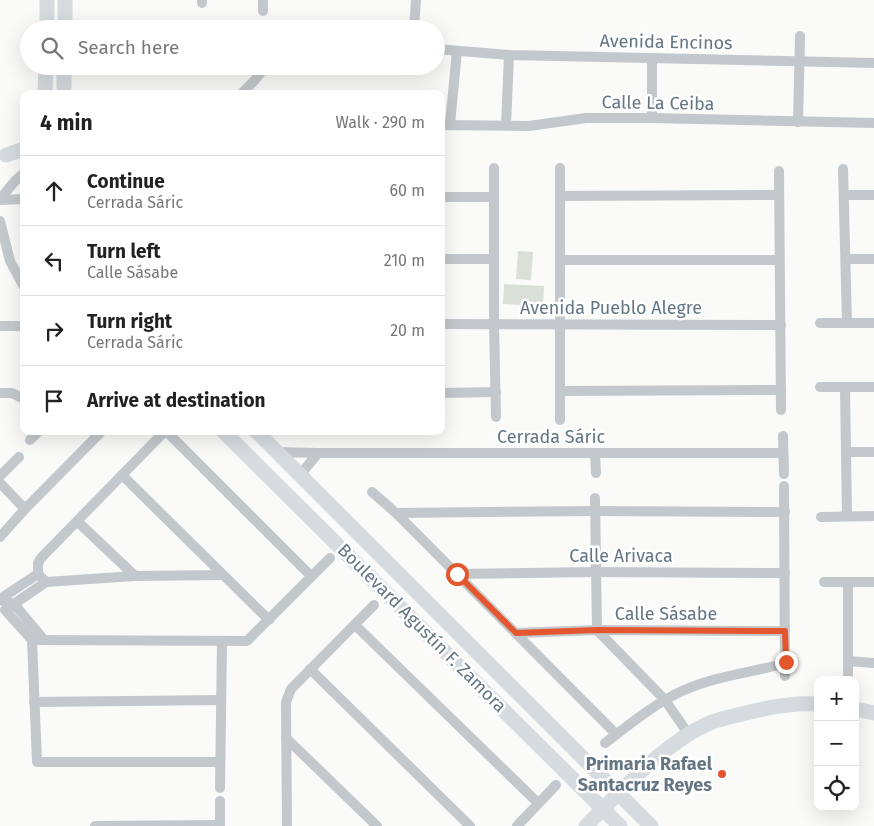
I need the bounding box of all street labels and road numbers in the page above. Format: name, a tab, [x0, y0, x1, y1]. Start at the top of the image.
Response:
street label: Avenida Encinos	[599, 30, 733, 54]
street label: Calle La Ceiba	[601, 91, 715, 115]
street label: Avenida Pueblo Alegre	[520, 297, 702, 319]
street label: Cerrada Sáric	[497, 426, 605, 448]
street label: Boulevard Agustín F. Zamora	[333, 539, 511, 717]
street label: Calle Arivaca	[569, 545, 673, 567]
street label: Calle Sásabe	[615, 603, 717, 625]

